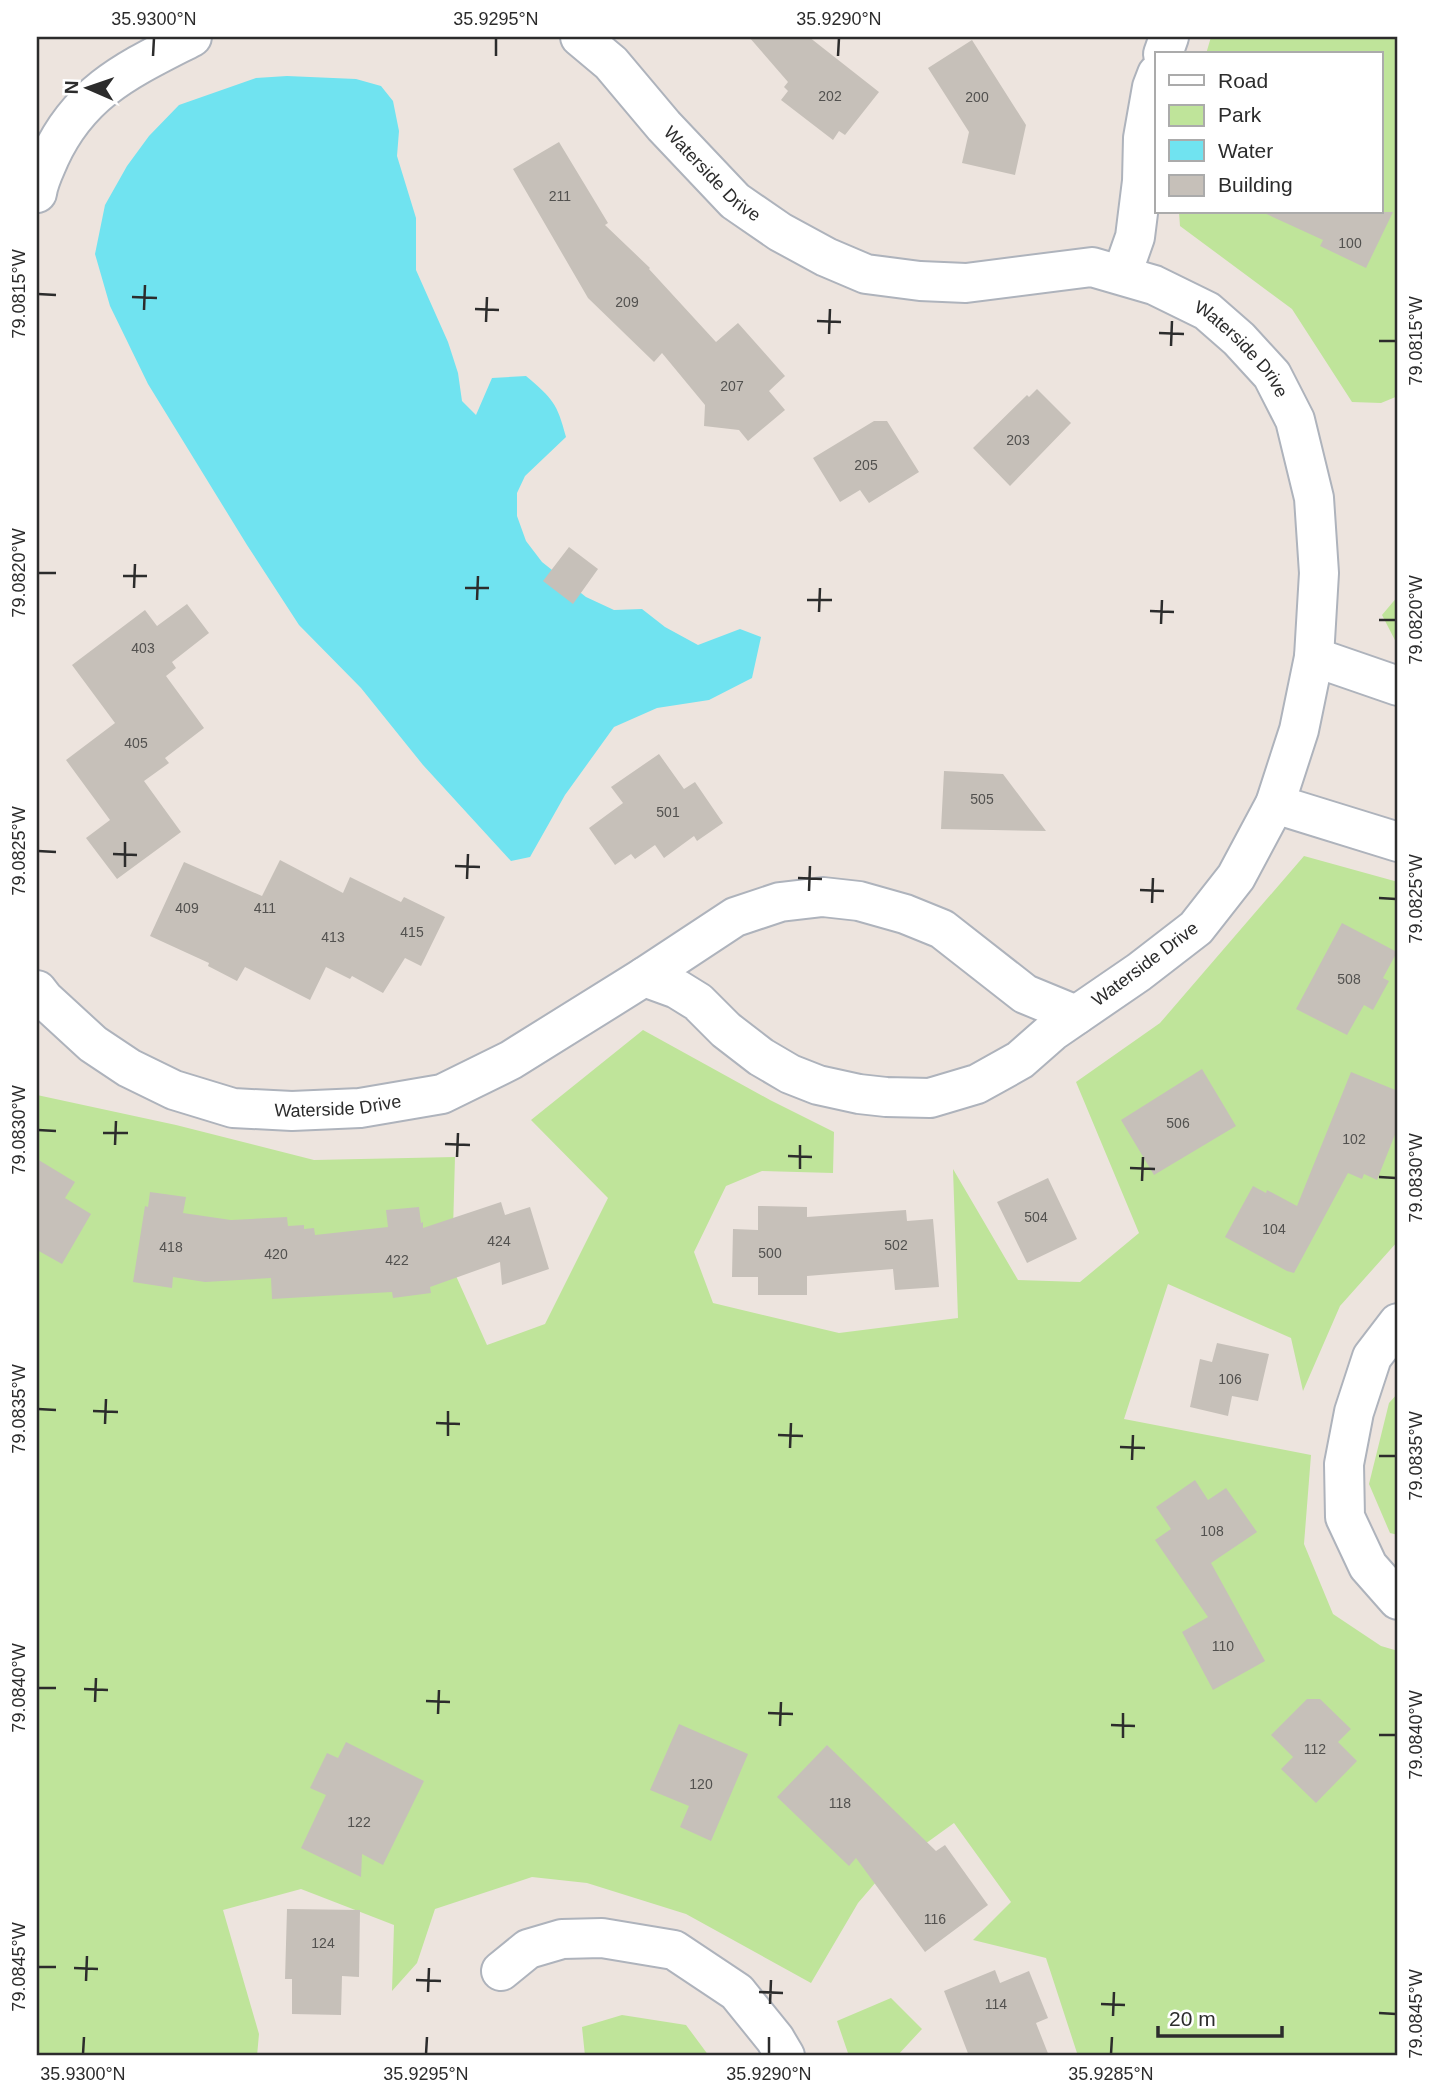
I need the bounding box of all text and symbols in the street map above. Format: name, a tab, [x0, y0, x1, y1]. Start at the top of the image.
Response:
text: 35.9300°N	[111, 9, 197, 29]
text: 35.9295°N	[453, 9, 539, 29]
text: 35.9290°N	[796, 9, 882, 29]
north arrow	[52, 52, 122, 122]
legend	[1155, 52, 1382, 214]
text: Road	[1218, 69, 1268, 92]
text: N	[61, 80, 82, 95]
house number: 202	[818, 88, 842, 104]
house number: 200	[965, 89, 989, 105]
text: Park	[1218, 103, 1262, 126]
street label: Waterside Drive	[660, 122, 764, 225]
text: Water	[1218, 139, 1273, 162]
text: Building	[1218, 173, 1293, 196]
house number: 211	[549, 188, 571, 204]
house number: 100	[1338, 235, 1362, 251]
text: 79.0815°W	[9, 249, 29, 339]
house number: 209	[615, 294, 639, 310]
text: 79.0815°W	[1406, 296, 1426, 386]
street label: Waterside Drive	[1192, 297, 1292, 401]
house number: 207	[720, 378, 744, 394]
house number: 203	[1006, 432, 1030, 448]
house number: 205	[854, 457, 878, 473]
text: 79.0820°W	[9, 528, 29, 618]
text: 79.0820°W	[1406, 575, 1426, 665]
house number: 403	[131, 640, 155, 656]
house number: 405	[124, 735, 148, 751]
house number: 505	[970, 791, 994, 807]
house number: 501	[656, 804, 680, 820]
text: 79.0825°W	[9, 806, 29, 896]
text: 79.0825°W	[1406, 854, 1426, 944]
house number: 409	[175, 900, 199, 916]
house number: 411	[254, 900, 276, 916]
street label: Waterside Drive	[1088, 918, 1202, 1010]
house number: 415	[400, 924, 424, 940]
house number: 413	[321, 929, 345, 945]
house number: 508	[1337, 971, 1361, 987]
text: 79.0830°W	[9, 1085, 29, 1175]
street label: Waterside Drive	[274, 1091, 403, 1121]
house number: 506	[1166, 1115, 1190, 1131]
house number: 102	[1342, 1131, 1366, 1147]
text: 79.0830°W	[1406, 1133, 1426, 1223]
house number: 504	[1024, 1209, 1048, 1225]
house number: 104	[1262, 1221, 1286, 1237]
house number: 424	[487, 1233, 511, 1249]
house number: 502	[884, 1237, 908, 1253]
house number: 418	[159, 1239, 183, 1255]
house number: 500	[758, 1245, 782, 1261]
house number: 420	[264, 1246, 288, 1262]
house number: 422	[385, 1252, 409, 1268]
text: 79.0835°W	[9, 1364, 29, 1454]
house number: 106	[1218, 1371, 1242, 1387]
text: 79.0835°W	[1406, 1411, 1426, 1501]
house number: 108	[1200, 1523, 1224, 1539]
house number: 110	[1212, 1638, 1234, 1654]
text: 79.0840°W	[9, 1643, 29, 1733]
text: 79.0840°W	[1406, 1690, 1426, 1780]
house number: 112	[1304, 1741, 1326, 1757]
house number: 120	[689, 1776, 713, 1792]
house number: 118	[829, 1795, 851, 1811]
house number: 122	[347, 1814, 371, 1830]
house number: 116	[924, 1911, 946, 1927]
text: 79.0845°W	[9, 1922, 29, 2012]
house number: 124	[311, 1935, 335, 1951]
text: 79.0845°W	[1406, 1969, 1426, 2059]
scale bar	[1158, 1995, 1283, 2039]
house number: 114	[985, 1996, 1007, 2012]
text: 20 m	[1169, 2007, 1216, 2030]
text: 35.9300°N	[40, 2064, 126, 2084]
text: 35.9295°N	[383, 2064, 469, 2084]
text: 35.9290°N	[726, 2064, 812, 2084]
text: 35.9285°N	[1068, 2064, 1154, 2084]

